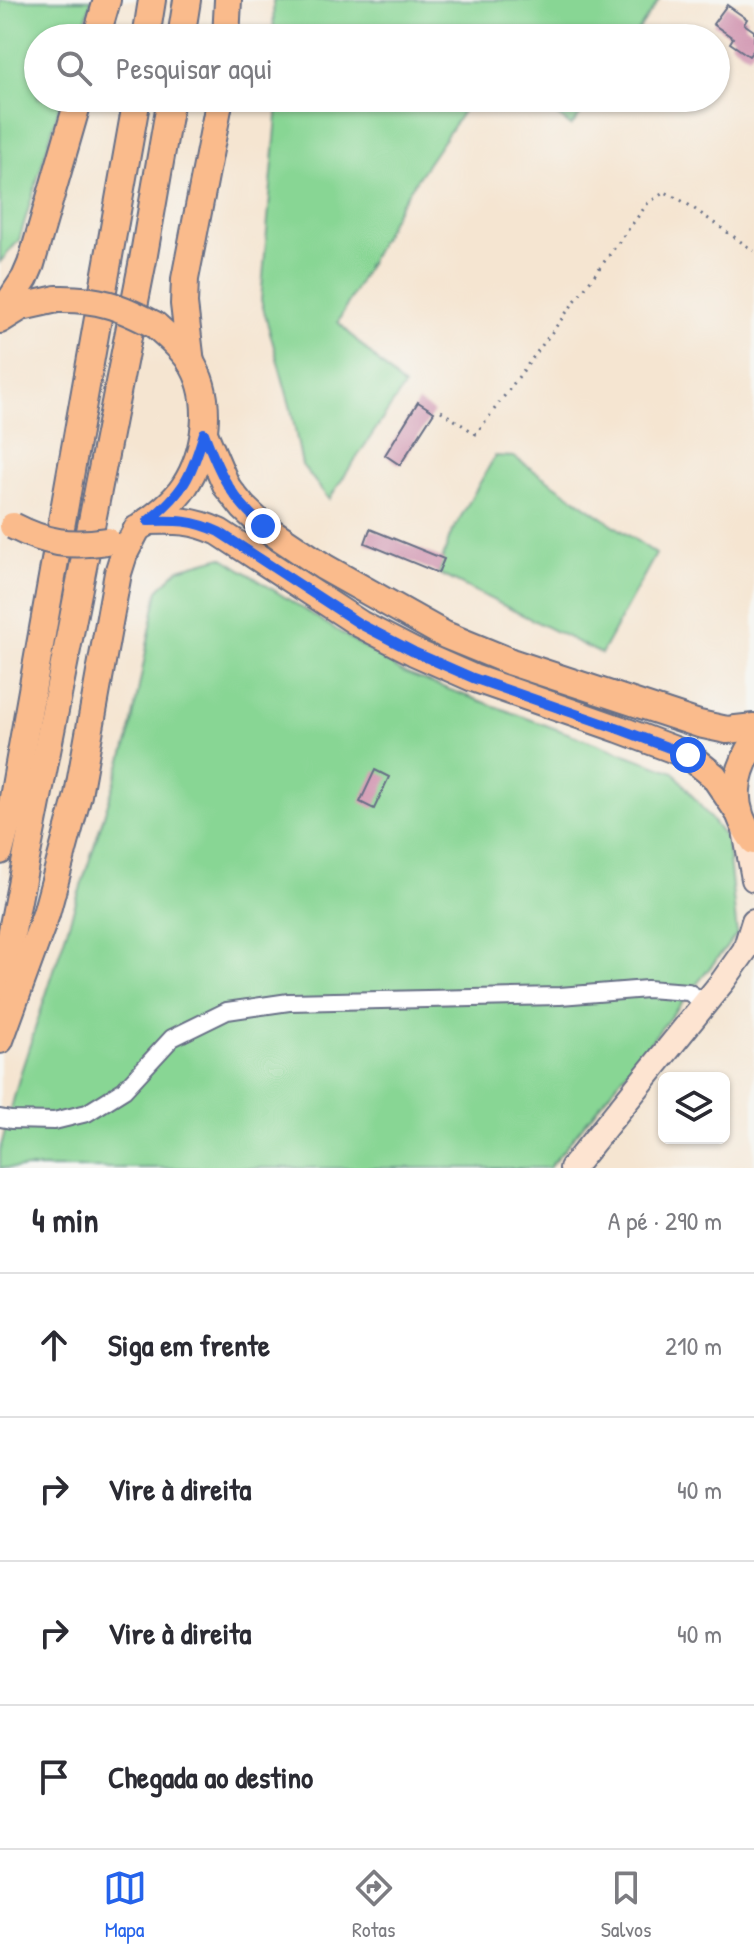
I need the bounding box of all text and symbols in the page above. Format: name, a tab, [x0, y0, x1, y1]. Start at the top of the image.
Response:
search box	[24, 24, 730, 112]
icon: search	[52, 46, 96, 90]
text: Pesquisar aqui	[116, 48, 273, 88]
route end	[245, 508, 281, 544]
route start	[670, 737, 706, 773]
map controls	[658, 1072, 730, 1144]
button: layers	[658, 1072, 730, 1144]
text: 4 min	[32, 1197, 99, 1243]
text: A pé · 290 m	[608, 1203, 722, 1238]
icon: ahead	[32, 1323, 76, 1367]
text: Siga em frente	[108, 1325, 270, 1365]
text: 210 m	[665, 1328, 722, 1363]
icon: right	[32, 1467, 76, 1511]
text: Vire à direita	[108, 1469, 251, 1509]
text: 40 m	[677, 1472, 722, 1507]
icon: right	[32, 1611, 76, 1655]
text: Vire à direita	[108, 1613, 251, 1653]
text: 40 m	[677, 1616, 722, 1651]
icon: arrive	[32, 1755, 76, 1799]
text: Chegada ao destino	[108, 1757, 313, 1797]
tab: Mapa	[103, 1866, 147, 1944]
tab: Rotas	[352, 1866, 396, 1944]
tab: Salvos	[601, 1866, 651, 1944]

